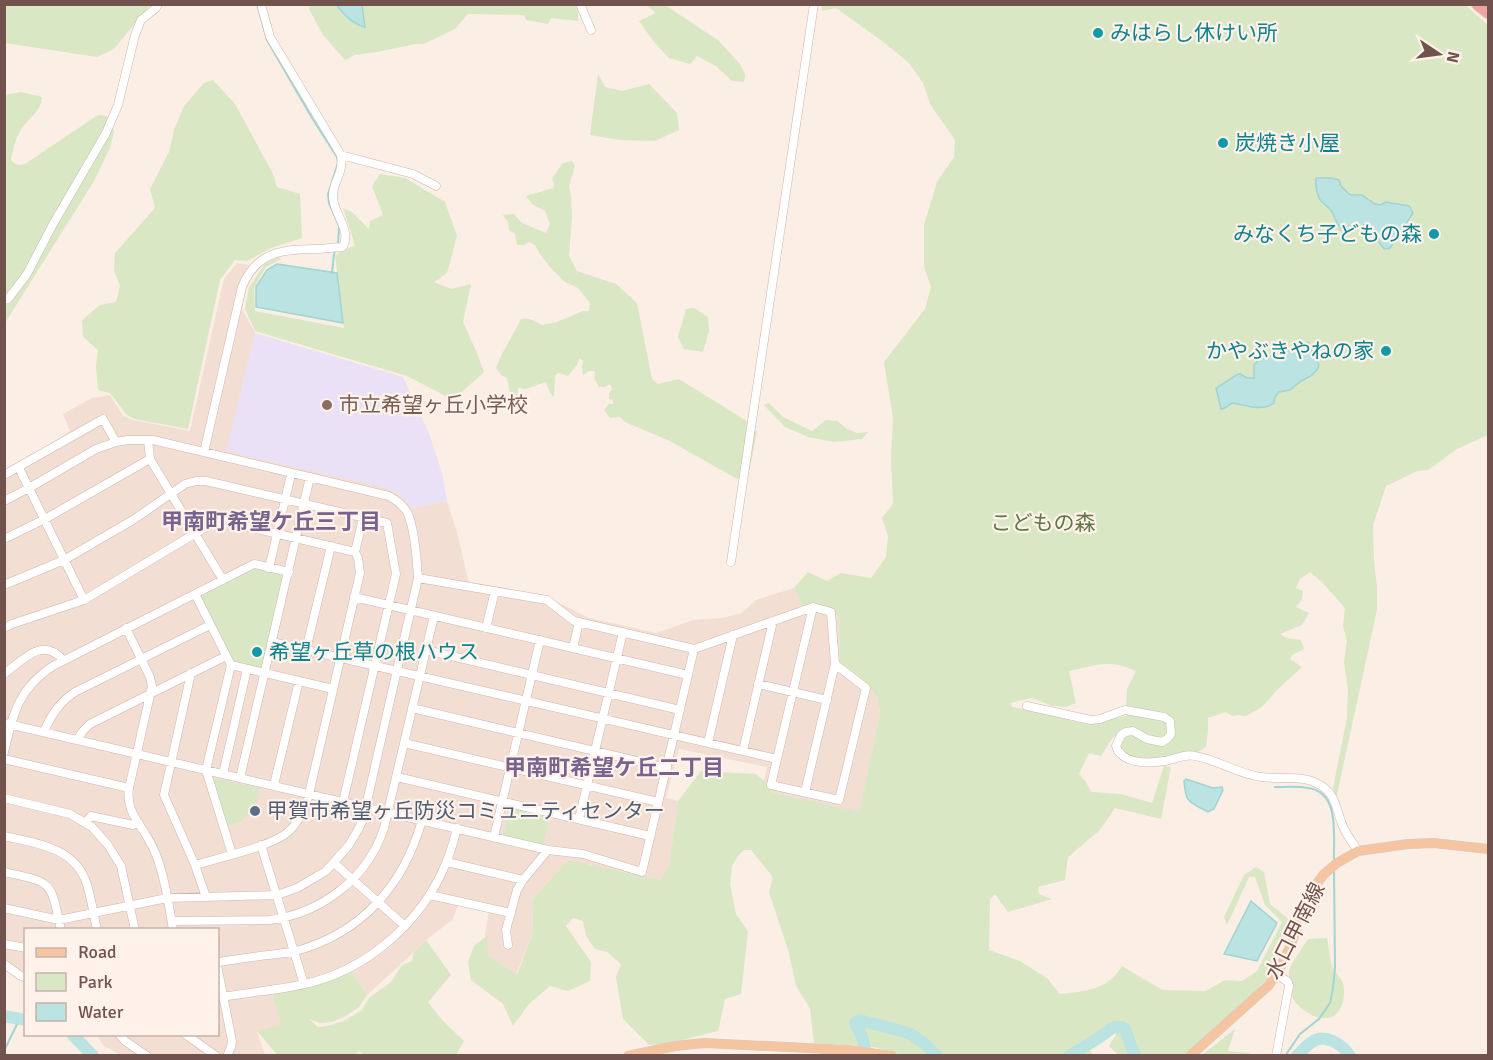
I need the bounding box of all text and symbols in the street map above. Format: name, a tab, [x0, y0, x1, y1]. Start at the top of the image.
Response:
place label: みはらし休けい所	[1110, 20, 1278, 46]
north arrow	[1409, 24, 1469, 84]
marker: みはらし休けい所	[1091, 26, 1105, 40]
text: N	[1442, 49, 1464, 65]
place label: 炭焼き小屋	[1235, 130, 1340, 156]
marker: 炭焼き小屋	[1216, 136, 1230, 150]
place label: みなくち子どもの森	[1233, 221, 1422, 247]
marker: みなくち子どもの森	[1427, 227, 1441, 241]
place label: かやぶきやねの家	[1206, 338, 1374, 364]
marker: かやぶきやねの家	[1379, 344, 1393, 358]
place label: 市立希望ヶ丘小学校	[339, 392, 528, 418]
marker: 市立希望ヶ丘小学校	[320, 398, 334, 412]
district label: 甲南町希望ケ丘三丁目	[161, 508, 381, 535]
park label: こどもの森	[991, 510, 1096, 536]
place label: 希望ヶ丘草の根ハウス	[269, 639, 479, 665]
marker: 希望ヶ丘草の根ハウス	[250, 645, 264, 659]
district label: 甲南町希望ケ丘二丁目	[504, 754, 724, 781]
place label: 甲賀市希望ヶ丘防災コミュニティセンター	[267, 798, 665, 824]
marker: 甲賀市希望ヶ丘防災コミュニティセンター	[248, 804, 262, 818]
street label: 水口甲南線	[1260, 878, 1330, 984]
legend	[24, 928, 219, 1036]
text: Road	[78, 941, 117, 963]
text: Park	[78, 971, 113, 993]
text: Water	[78, 1001, 124, 1023]

